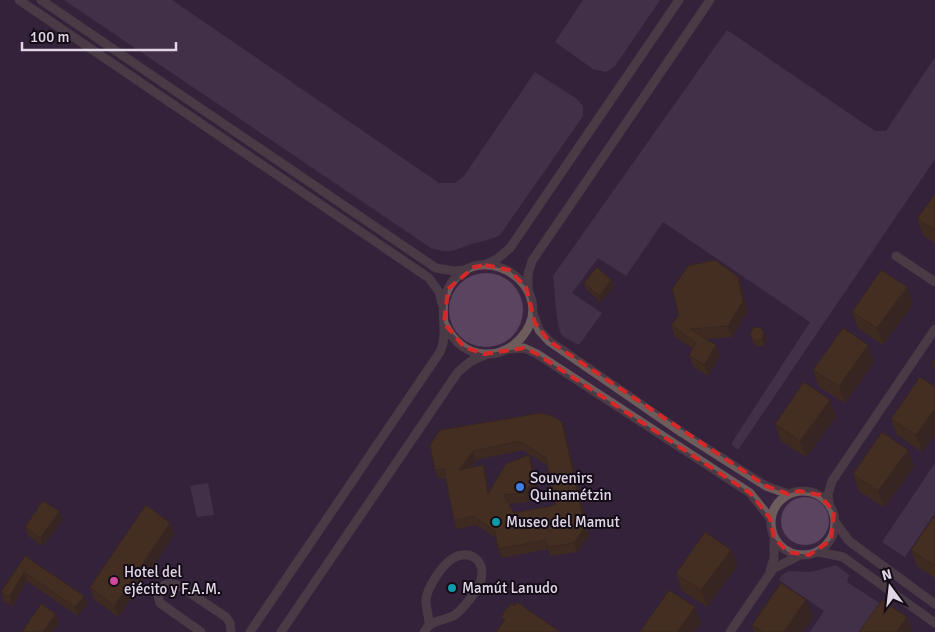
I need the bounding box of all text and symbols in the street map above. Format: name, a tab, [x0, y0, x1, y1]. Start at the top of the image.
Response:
scale bar	[22, 20, 176, 52]
text: 100 m	[30, 28, 70, 46]
place label: Souvenirs Quinamétzin	[530, 469, 612, 504]
marker: Souvenirs Quinamétzin	[514, 481, 526, 493]
place label: Museo del Mamut	[506, 513, 620, 531]
marker: Museo del Mamut	[490, 516, 502, 528]
north arrow	[865, 562, 915, 612]
place label: Hotel del ejécito y F.A.M.	[124, 563, 221, 598]
text: N	[880, 565, 894, 584]
marker: Hotel del ejécito y F.A.M.	[108, 575, 120, 587]
place label: Mamút Lanudo	[462, 579, 558, 597]
marker: Mamút Lanudo	[446, 582, 458, 594]

